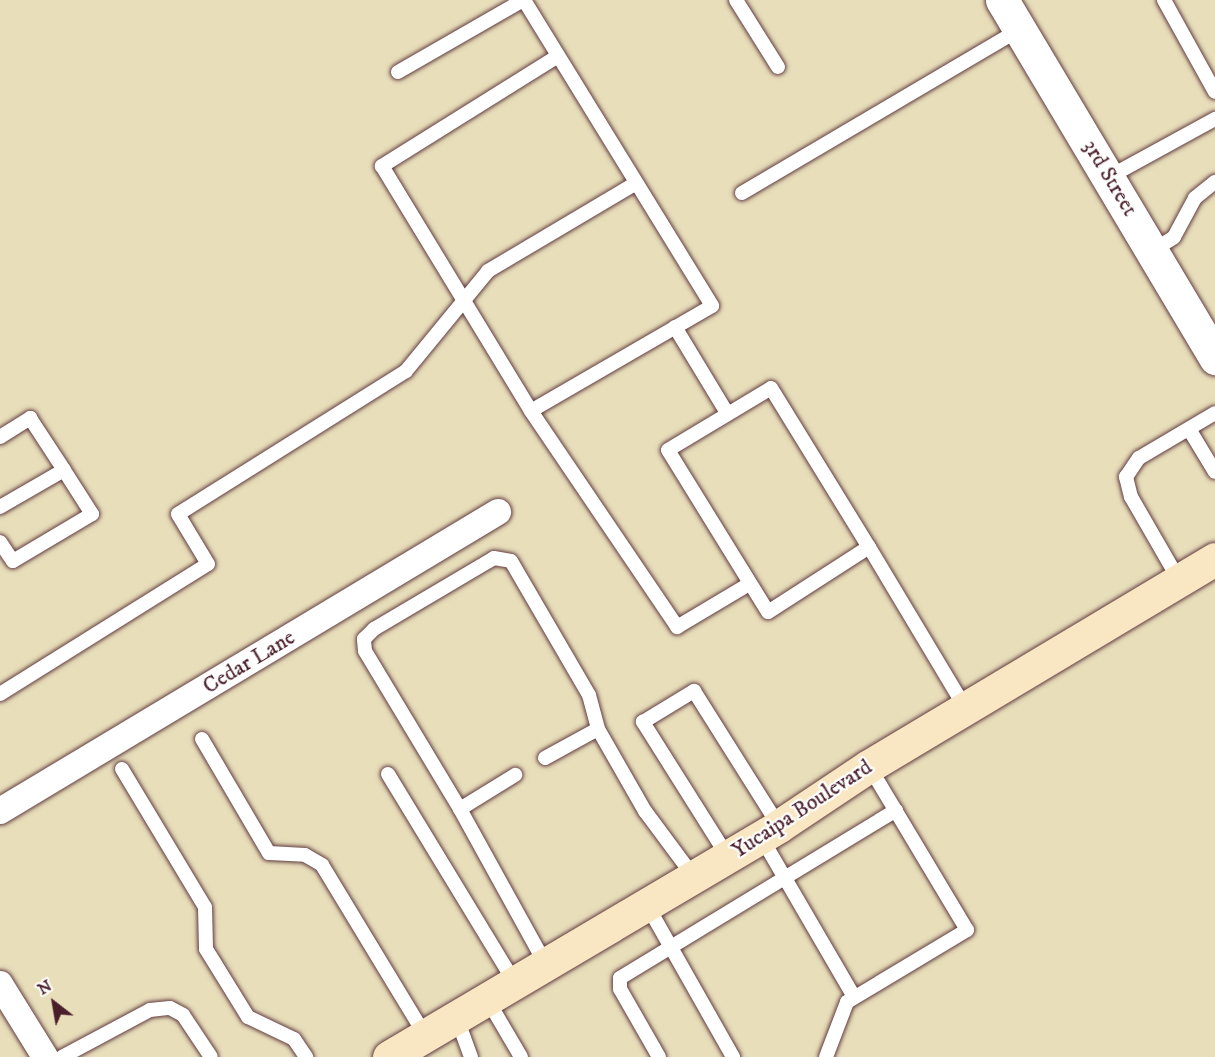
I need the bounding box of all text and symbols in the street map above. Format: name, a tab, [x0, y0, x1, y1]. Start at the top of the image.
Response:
street label: 3rd Street	[1077, 135, 1143, 221]
street label: Cedar Lane	[198, 624, 300, 700]
street label: Yucaipa Boulevard	[727, 754, 877, 864]
north arrow	[24, 973, 84, 1033]
text: N	[34, 976, 56, 1000]

